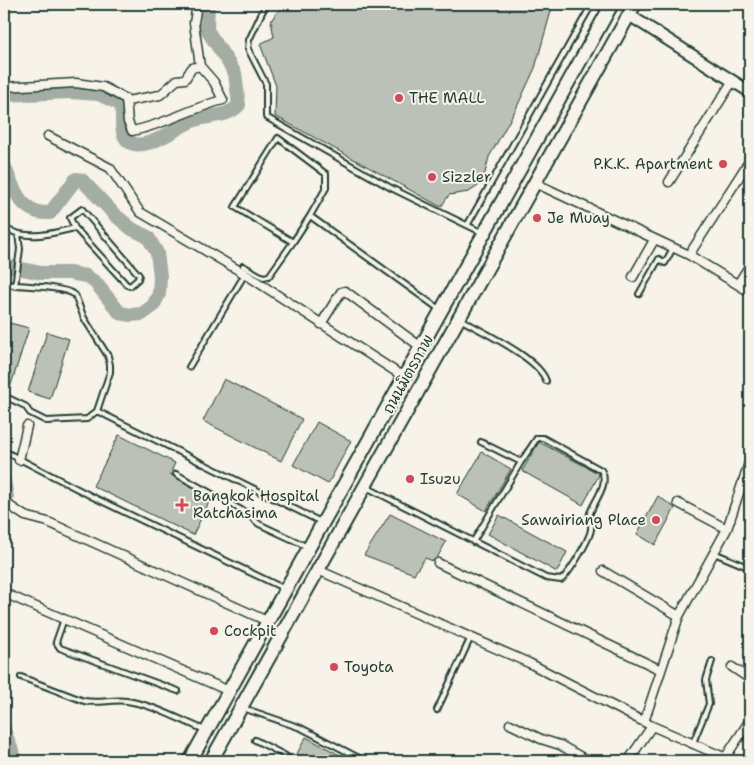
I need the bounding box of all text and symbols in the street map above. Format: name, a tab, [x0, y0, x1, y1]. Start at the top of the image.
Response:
place label: THE MALL	[409, 88, 485, 108]
marker: THE MALL	[393, 92, 405, 104]
place label: P.K.K. Apartment	[593, 154, 713, 174]
marker: P.K.K. Apartment	[717, 158, 729, 170]
place label: Sizzler	[442, 167, 491, 187]
marker: Sizzler	[426, 171, 438, 183]
place label: Je Muay	[547, 208, 610, 228]
marker: Je Muay	[531, 212, 543, 224]
street label: ถนนมิตรภาพ	[378, 331, 438, 417]
place label: Isuzu	[420, 469, 461, 489]
marker: Isuzu	[404, 473, 416, 485]
place label: Bangkok Hospital Ratchasima	[193, 486, 320, 523]
marker: Bangkok Hospital Ratchasima	[175, 498, 189, 512]
place label: Sawairiang Place	[521, 510, 646, 530]
marker: Sawairiang Place	[650, 514, 662, 526]
place label: Cockpit	[224, 621, 277, 641]
marker: Cockpit	[208, 625, 220, 637]
place label: Toyota	[344, 657, 394, 677]
marker: Toyota	[328, 661, 340, 673]

